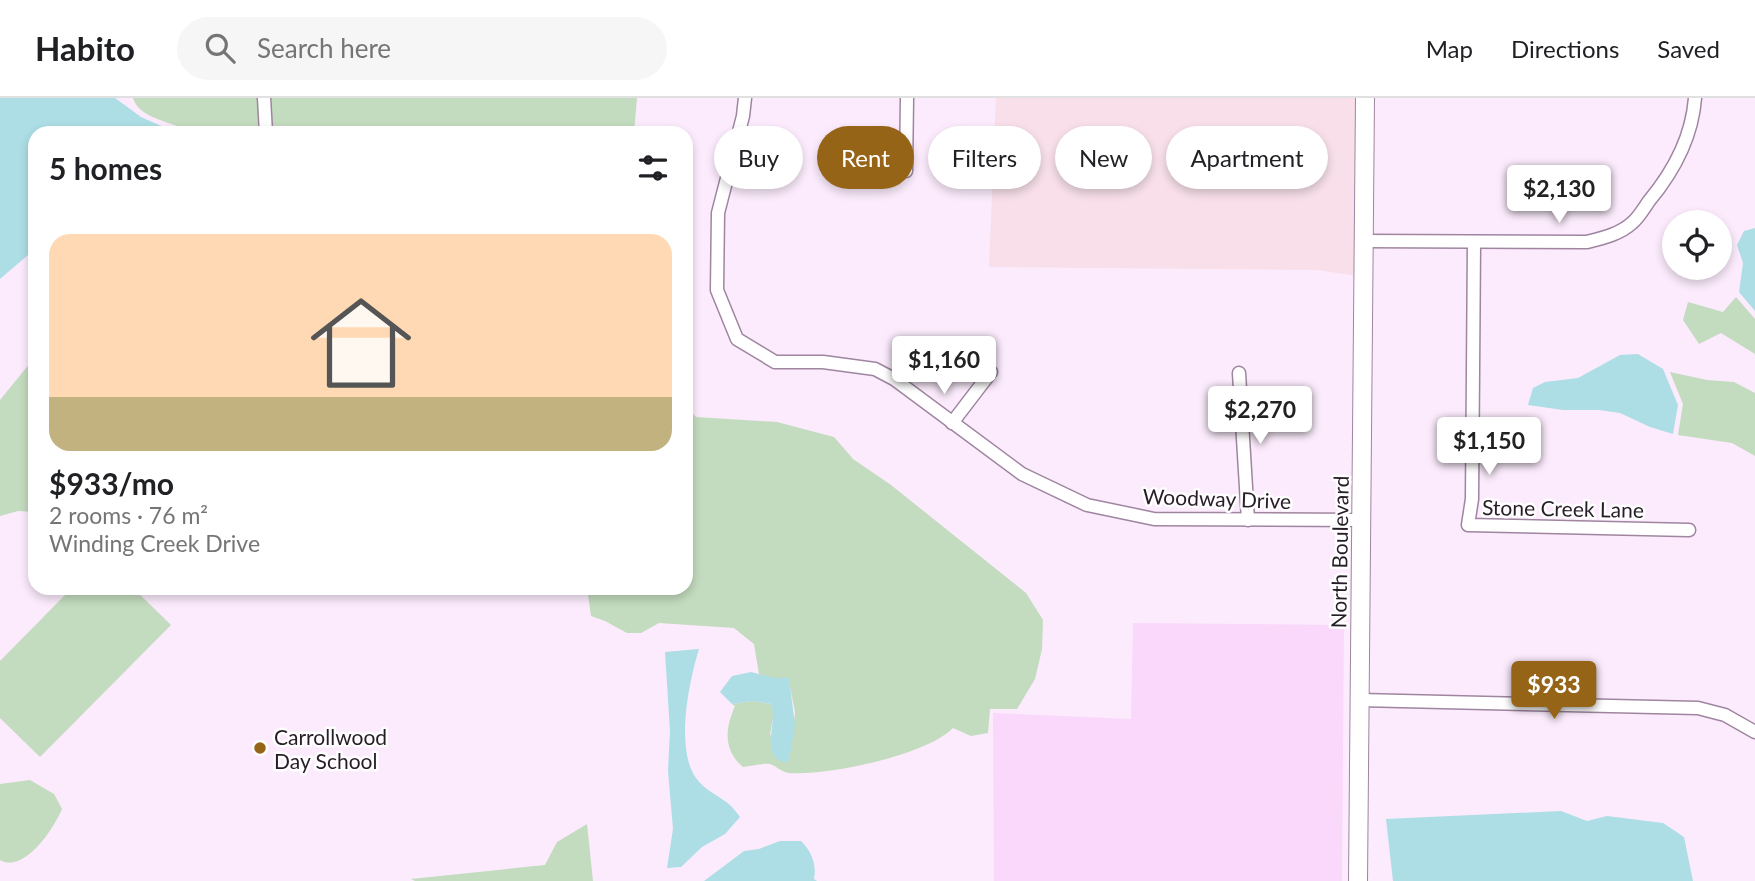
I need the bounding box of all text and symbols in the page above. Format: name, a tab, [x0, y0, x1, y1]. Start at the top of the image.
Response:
search box	[177, 17, 667, 80]
text: Habito	[35, 28, 135, 68]
icon: search	[201, 29, 239, 67]
text: Search here	[257, 32, 391, 64]
text: Map	[1426, 34, 1473, 63]
text: Directions	[1511, 34, 1619, 63]
text: Saved	[1657, 34, 1720, 63]
chip: Buy	[714, 126, 803, 189]
chip: Rent	[817, 126, 914, 189]
chip: Filters	[928, 126, 1041, 189]
chip: New	[1055, 126, 1152, 189]
chip: Apartment	[1166, 126, 1328, 189]
icon: filters	[634, 149, 672, 187]
text: 5 homes	[49, 150, 162, 186]
pin: $2,130	[1502, 166, 1616, 225]
text: $2,130	[1523, 174, 1595, 202]
map controls	[1662, 210, 1732, 280]
button: locate	[1662, 210, 1732, 280]
icon: home	[298, 280, 424, 406]
pin: $1,160	[887, 336, 1001, 396]
text: $1,160	[908, 345, 980, 373]
pin: $2,270	[1203, 386, 1317, 446]
text: $2,270	[1224, 395, 1296, 423]
pin: $1,150	[1432, 418, 1546, 477]
text: $1,150	[1453, 426, 1525, 454]
text: $933/mo	[49, 465, 174, 501]
street label: North Boulevard	[1325, 475, 1353, 629]
street label: Woodway Drive	[1142, 483, 1292, 513]
street label: Stone Creek Lane	[1482, 494, 1644, 522]
text: 2 rooms · 76 m²	[49, 501, 208, 529]
text: Winding Creek Drive	[49, 529, 260, 557]
pin: $933	[1513, 662, 1595, 721]
text: $933	[1527, 670, 1581, 698]
place label: Carrollwood Day School	[274, 724, 387, 773]
marker: Carrollwood Day School	[252, 740, 268, 756]

